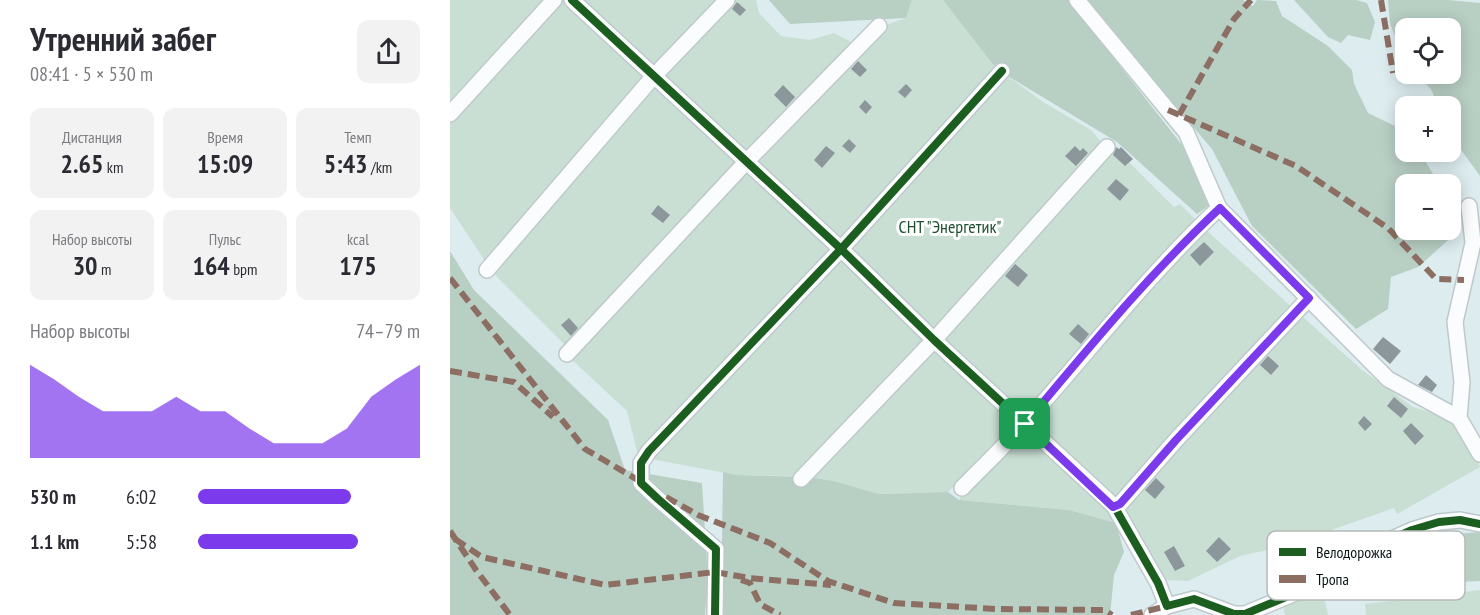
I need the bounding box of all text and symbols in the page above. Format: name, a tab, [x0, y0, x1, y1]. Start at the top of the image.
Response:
text: Утренний забег	[30, 17, 216, 60]
map controls	[1395, 18, 1461, 240]
button: locate	[1395, 18, 1461, 84]
button: share	[357, 20, 420, 83]
text: 08:41 · 5 × 530 m	[30, 61, 153, 87]
button: +	[1395, 96, 1461, 162]
text: Дистанция	[62, 127, 122, 147]
text: Время	[207, 127, 243, 147]
text: Темп	[344, 127, 372, 147]
text: 2.65	[61, 147, 103, 180]
text: 15:09	[197, 147, 253, 180]
text: 5:43	[324, 147, 368, 180]
text: km	[103, 157, 123, 177]
text: /km	[368, 157, 392, 177]
button: −	[1395, 174, 1461, 240]
park label: СНТ "Энергетик"	[898, 215, 1002, 238]
text: Набор высоты	[52, 229, 132, 249]
text: Пульс	[209, 229, 241, 249]
text: kcal	[347, 229, 369, 249]
text: 30	[73, 249, 98, 282]
text: 164	[192, 249, 230, 282]
text: 175	[339, 249, 377, 282]
text: m	[98, 259, 111, 279]
text: bpm	[230, 259, 258, 279]
text: Набор высоты	[30, 318, 130, 344]
text: 74–79 m	[356, 318, 420, 344]
pin	[999, 398, 1050, 449]
icon: arrive	[1008, 407, 1041, 440]
text: 530 m	[30, 484, 76, 510]
text: 6:02	[126, 484, 157, 510]
text: 1.1 km	[30, 529, 79, 555]
text: 5:58	[126, 529, 157, 555]
legend	[1267, 531, 1465, 600]
text: Велодорожка	[1316, 542, 1392, 562]
text: Тропа	[1316, 569, 1349, 589]

